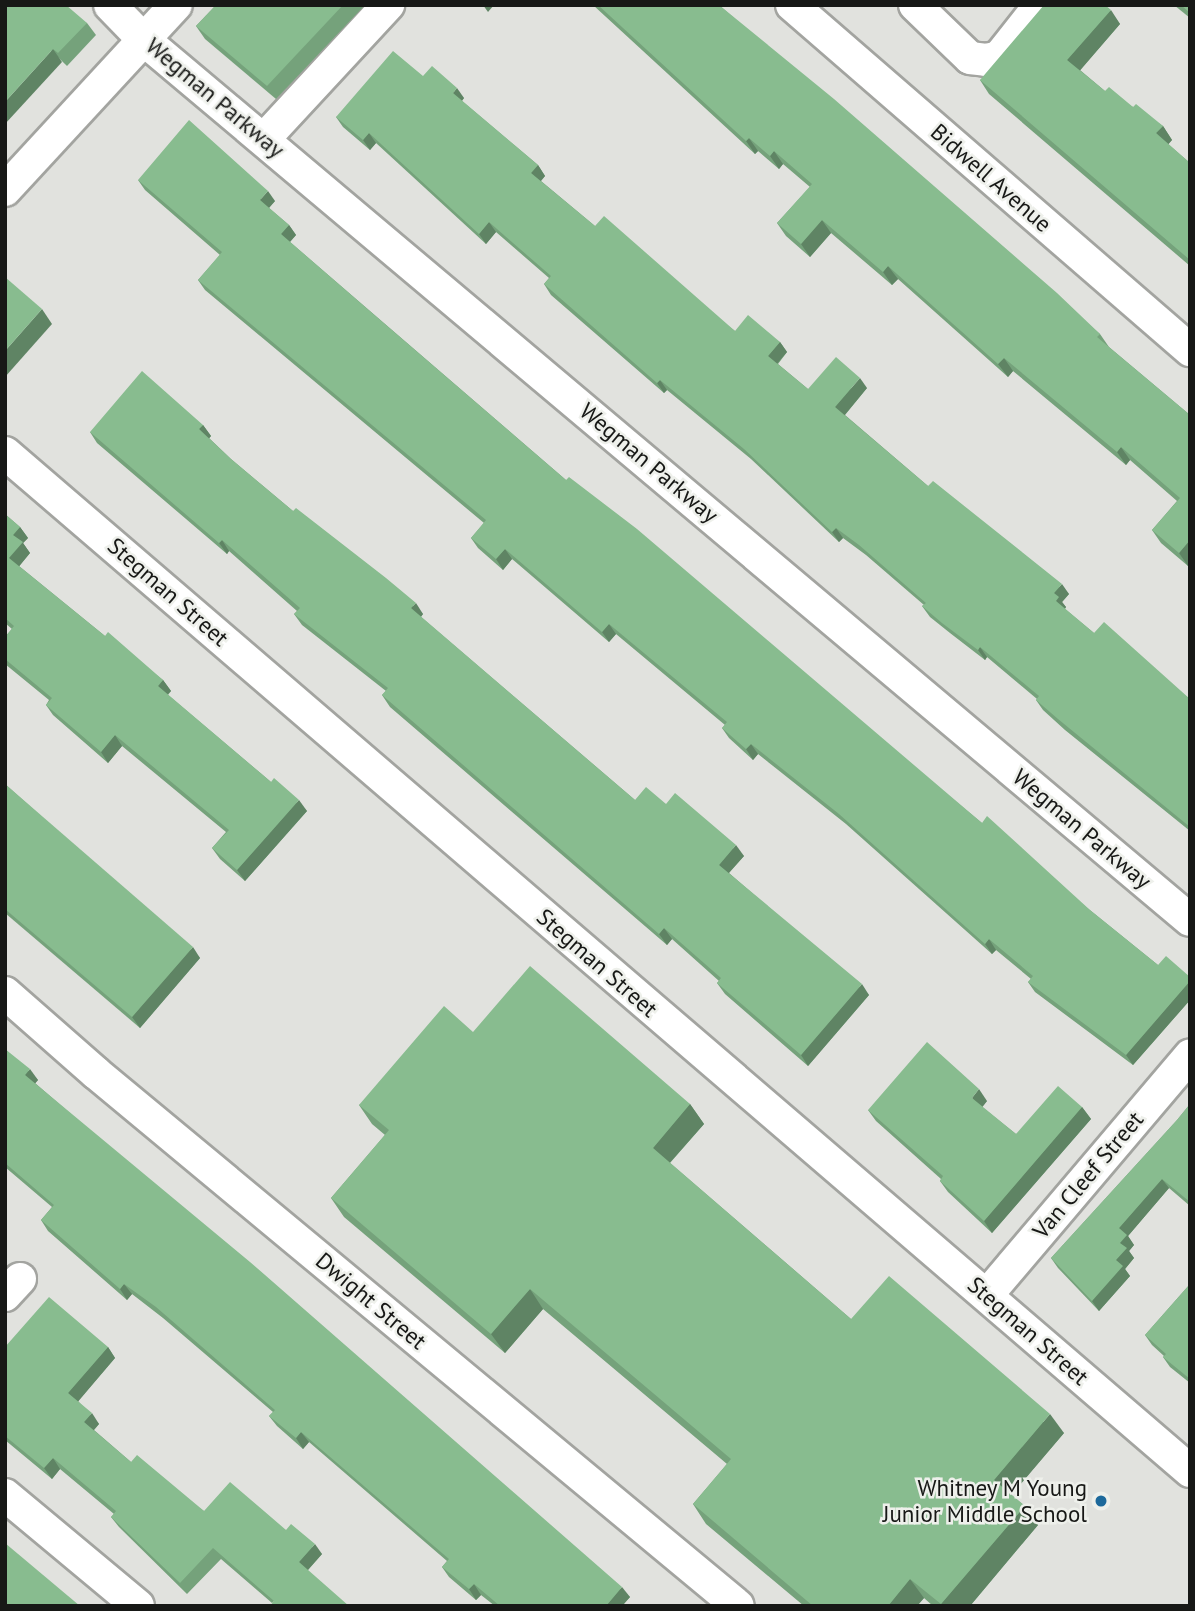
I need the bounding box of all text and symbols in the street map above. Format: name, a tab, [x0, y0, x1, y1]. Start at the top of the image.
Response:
street label: Wegman Parkway	[140, 32, 290, 164]
street label: Bidwell Avenue	[925, 118, 1057, 238]
street label: Wegman Parkway	[574, 397, 724, 529]
street label: Stegman Street	[102, 532, 234, 652]
street label: Wegman Parkway	[1007, 763, 1157, 895]
street label: Stegman Street	[531, 903, 663, 1023]
street label: Van Cleef Street	[1027, 1106, 1149, 1244]
street label: Dwight Street	[310, 1247, 432, 1355]
street label: Stegman Street	[962, 1271, 1094, 1391]
place label: Whitney M Young Junior Middle School	[883, 1474, 1087, 1528]
marker: Whitney M Young Junior Middle School	[1093, 1493, 1109, 1509]

